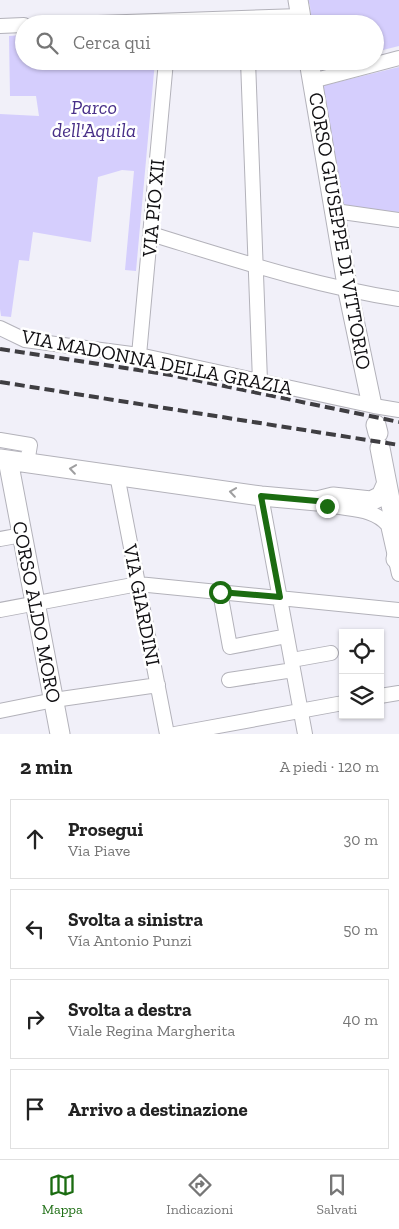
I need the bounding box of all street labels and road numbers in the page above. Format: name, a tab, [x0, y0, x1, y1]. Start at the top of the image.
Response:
street label: CORSO GIUSEPPE DI VITTORIO	[304, 91, 376, 371]
street label: VIA PIO XII	[137, 158, 169, 259]
street label: VIA MADONNA DELLA GRAZIA	[18, 324, 296, 400]
street label: CORSO ALDO MORO	[8, 519, 66, 705]
street label: VIA GIARDINI	[118, 541, 166, 668]

